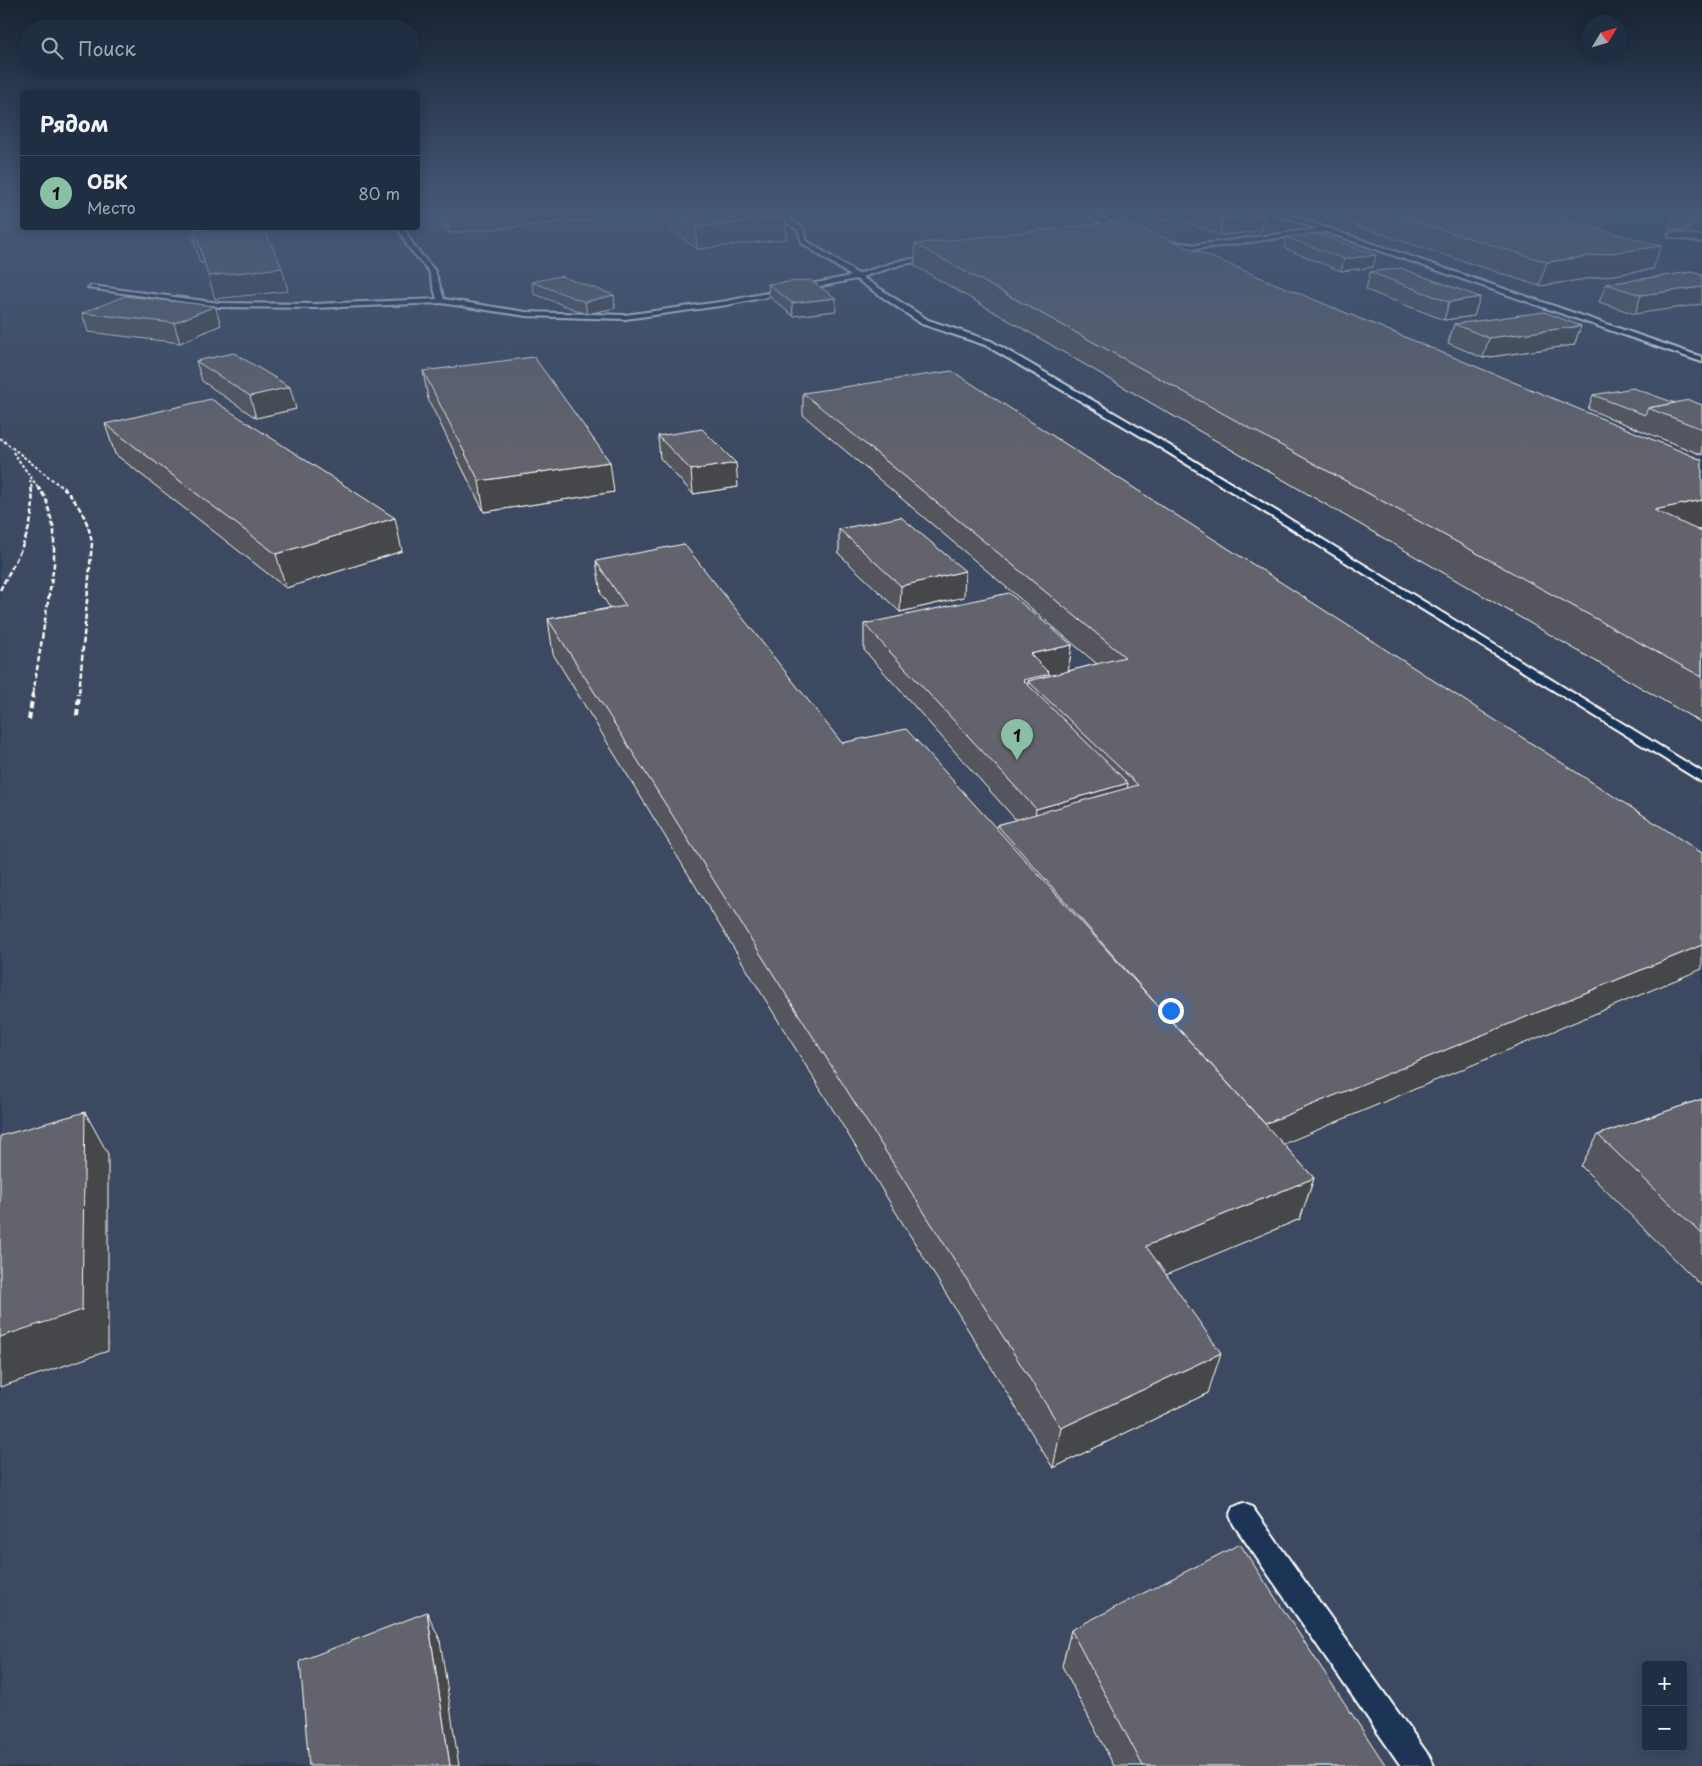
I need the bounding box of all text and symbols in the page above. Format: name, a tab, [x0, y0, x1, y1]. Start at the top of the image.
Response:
north arrow	[1582, 15, 1627, 60]
search box	[20, 20, 420, 75]
icon: search	[38, 34, 66, 62]
text: Поиск	[78, 34, 136, 62]
text: Рядом	[40, 107, 108, 139]
text: ОБК	[87, 167, 128, 195]
text: 1	[52, 181, 60, 205]
text: 80 m	[358, 181, 400, 205]
text: Место	[87, 195, 136, 219]
pin: 1	[1001, 719, 1033, 760]
your location	[1158, 998, 1184, 1024]
map controls	[1642, 1661, 1687, 1751]
button: +	[1642, 1661, 1687, 1706]
button: −	[1642, 1706, 1687, 1751]

